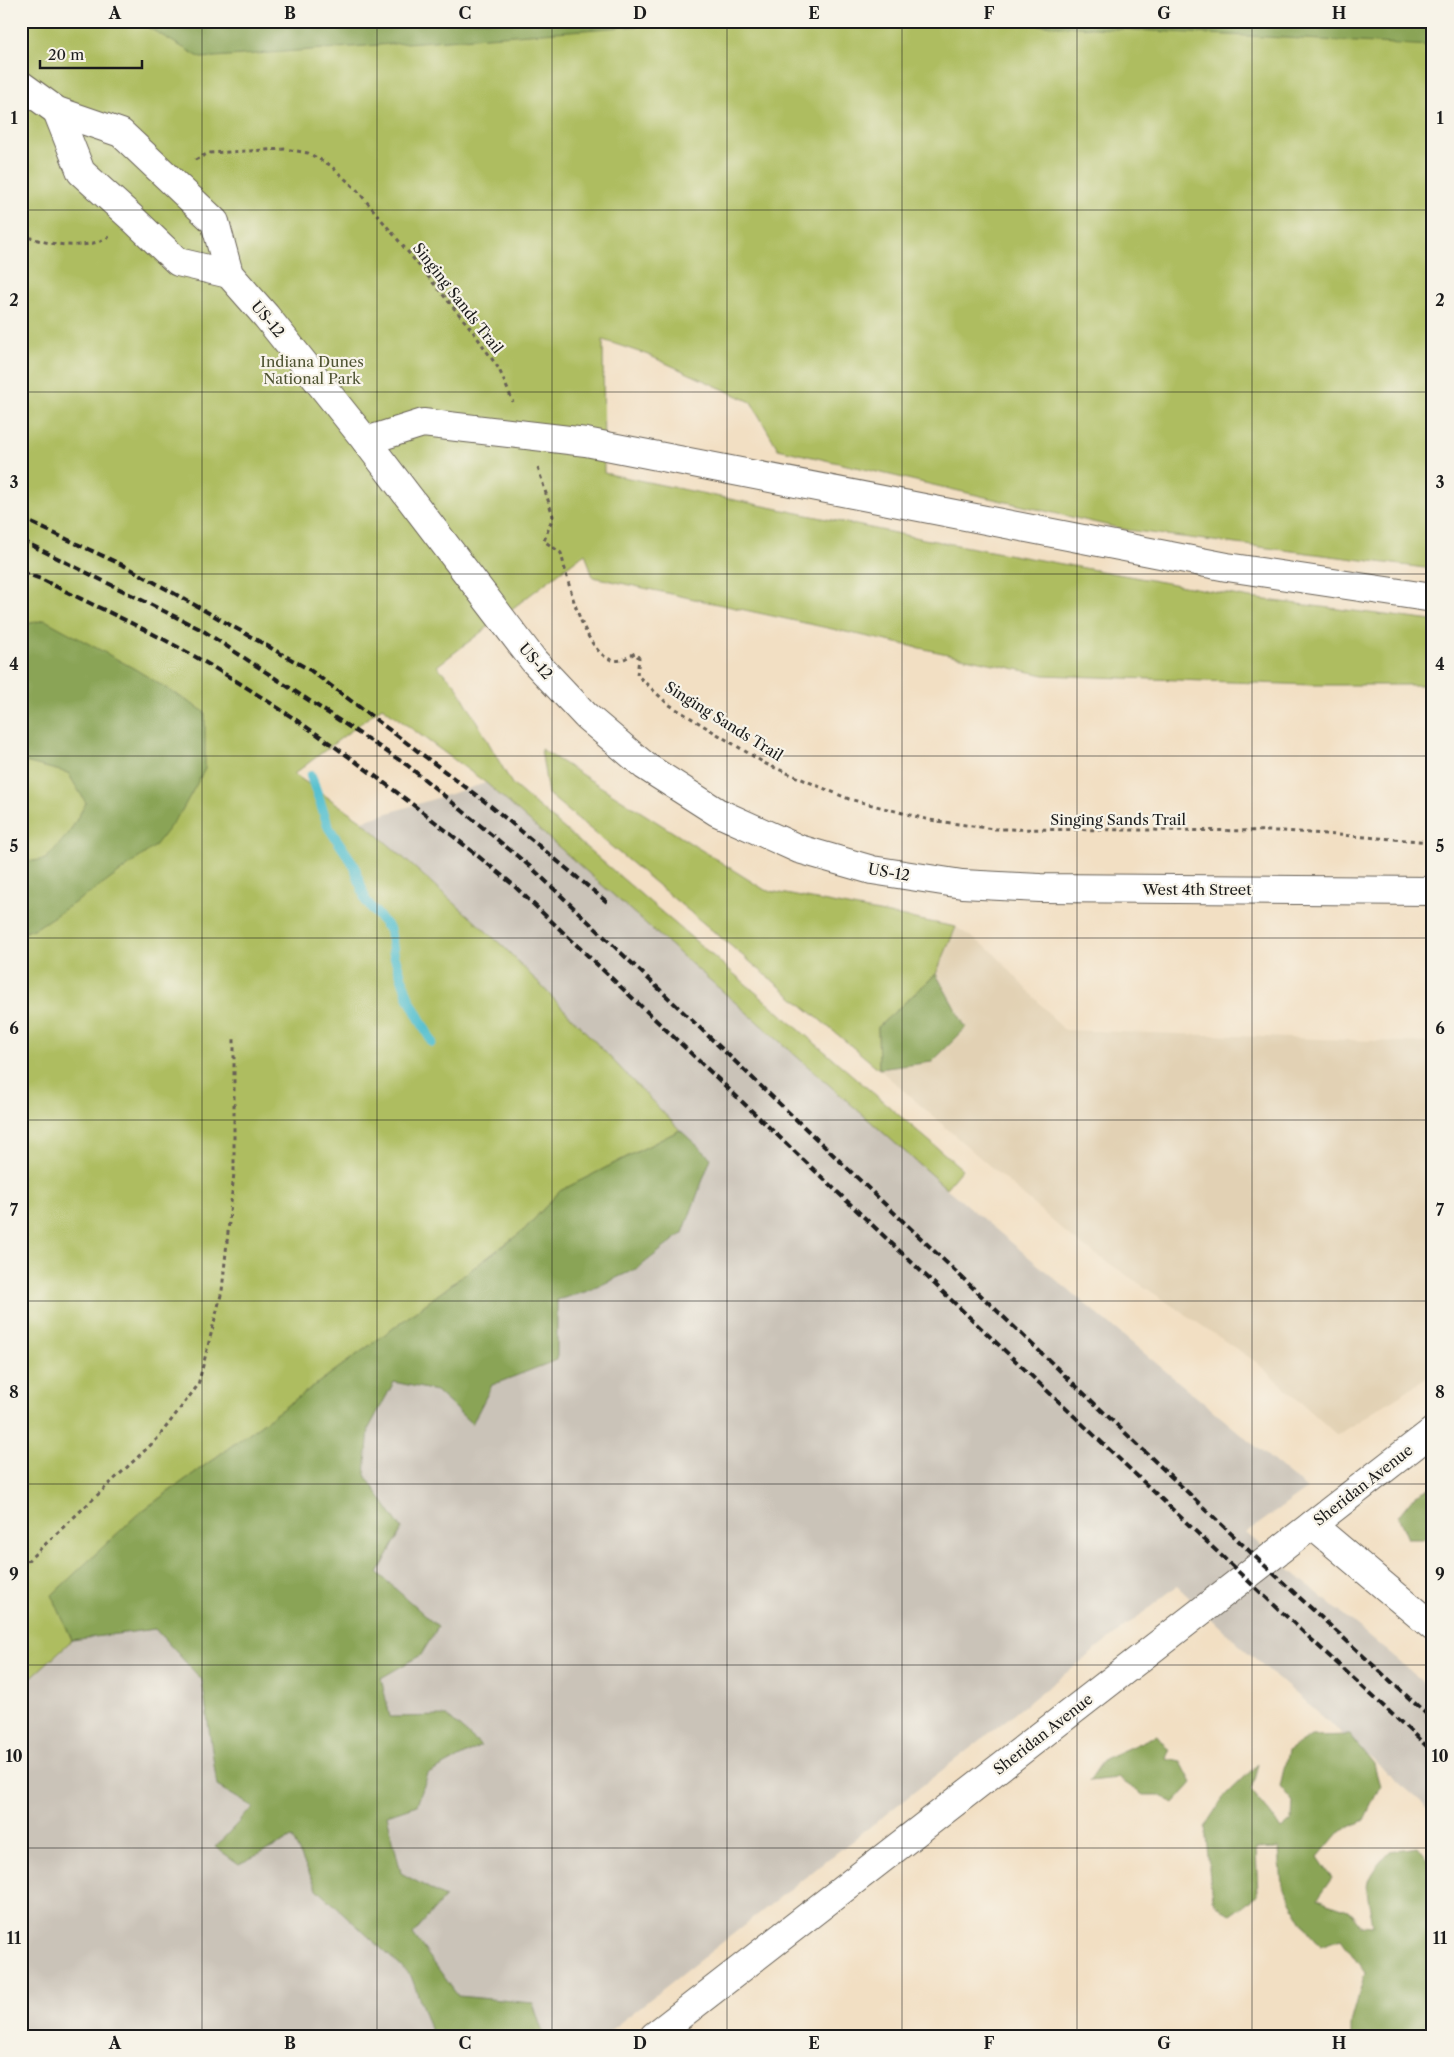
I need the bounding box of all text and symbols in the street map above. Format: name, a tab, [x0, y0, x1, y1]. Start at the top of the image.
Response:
text: A	[108, 3, 122, 23]
text: B	[284, 3, 296, 23]
text: C	[459, 3, 471, 23]
text: D	[633, 3, 647, 23]
text: E	[808, 3, 820, 23]
text: F	[984, 3, 995, 23]
text: G	[1157, 3, 1171, 23]
text: H	[1332, 3, 1346, 23]
scale bar	[40, 38, 142, 70]
text: 20 m	[48, 45, 84, 64]
text: 1	[10, 108, 18, 128]
text: 1	[1436, 108, 1444, 128]
street label: Singing Sands Trail	[409, 239, 508, 358]
text: 2	[9, 290, 19, 310]
text: 2	[1435, 290, 1445, 310]
street label: US-12	[247, 297, 289, 341]
park label: Indiana Dunes National Park	[260, 352, 364, 388]
text: 3	[9, 472, 19, 492]
text: 3	[1435, 472, 1445, 492]
street label: US-12	[515, 639, 557, 683]
text: 4	[9, 654, 19, 674]
text: 4	[1435, 654, 1445, 674]
street label: Singing Sands Trail	[661, 677, 787, 765]
street label: Singing Sands Trail	[1050, 810, 1186, 829]
text: 5	[10, 836, 19, 856]
text: 5	[1436, 836, 1445, 856]
street label: US-12	[867, 859, 911, 885]
street label: West 4th Street	[1141, 880, 1252, 899]
text: 6	[9, 1018, 19, 1038]
text: 6	[1435, 1018, 1445, 1038]
text: 7	[10, 1200, 19, 1220]
text: 7	[1436, 1200, 1445, 1220]
text: 8	[9, 1382, 19, 1402]
text: 8	[1435, 1382, 1445, 1402]
street label: Sheridan Avenue	[1310, 1440, 1416, 1530]
text: 9	[9, 1564, 19, 1584]
text: 9	[1435, 1564, 1445, 1584]
street label: Sheridan Avenue	[990, 1689, 1096, 1779]
text: 10	[5, 1746, 23, 1766]
text: 10	[1431, 1746, 1449, 1766]
text: 11	[7, 1928, 22, 1948]
text: 11	[1433, 1928, 1448, 1948]
text: A	[108, 2033, 122, 2053]
text: B	[284, 2033, 296, 2053]
text: C	[459, 2033, 471, 2053]
text: D	[633, 2033, 647, 2053]
text: E	[808, 2033, 820, 2053]
text: F	[984, 2033, 995, 2053]
text: G	[1157, 2033, 1171, 2053]
text: H	[1332, 2033, 1346, 2053]

